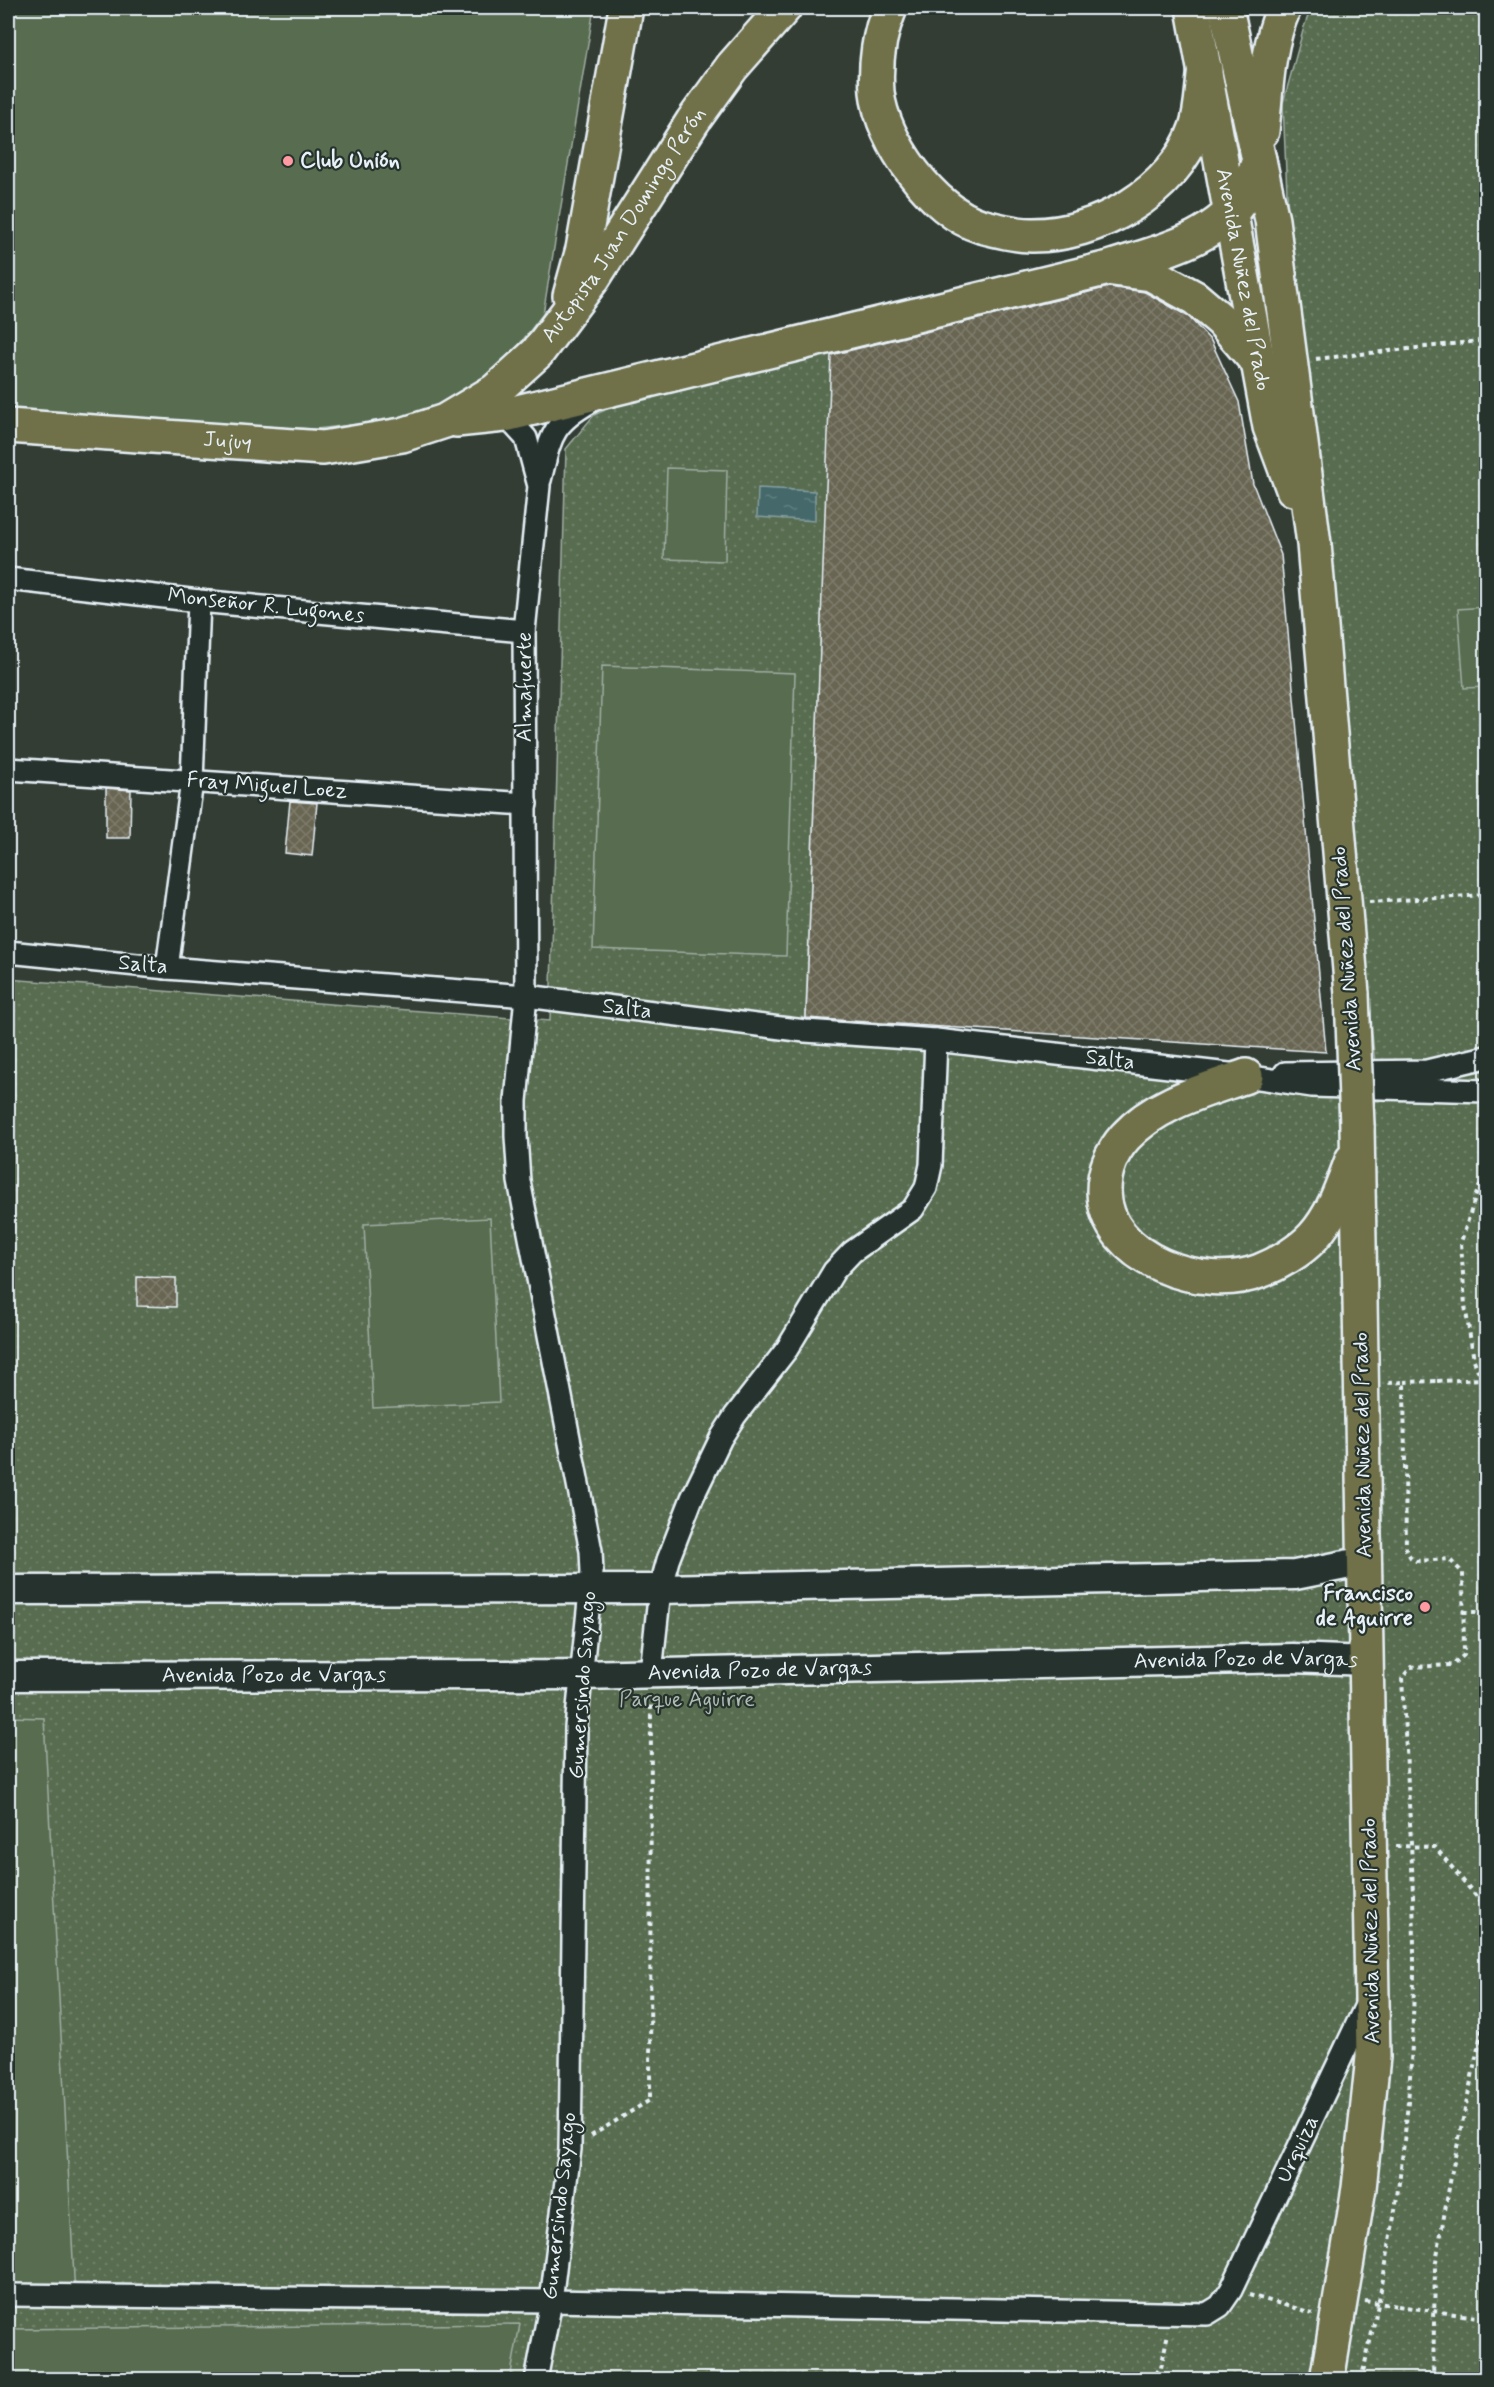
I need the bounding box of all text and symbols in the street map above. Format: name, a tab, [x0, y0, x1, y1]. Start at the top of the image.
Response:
street label: Autopista Juan Domingo Perón	[535, 101, 713, 349]
place label: Club Unión	[300, 147, 400, 175]
marker: Club Unión	[281, 154, 295, 168]
street label: Avenida Nuñez del Prado	[1209, 166, 1277, 393]
street label: Jujuy	[202, 426, 253, 457]
street label: Monseñor R. Lugones	[166, 582, 366, 633]
street label: Almafuerte	[511, 632, 539, 742]
street label: Fray Miguel Loez	[186, 766, 348, 809]
street label: Avenida Nuñez del Prado	[1325, 845, 1369, 1073]
street label: Salta	[117, 949, 169, 981]
street label: Salta	[601, 992, 653, 1026]
street label: Salta	[1084, 1043, 1136, 1077]
street label: Avenida Nuñez del Prado	[1347, 1332, 1379, 1558]
place label: Francisco de Aguirre	[1316, 1580, 1414, 1634]
street label: Gumersindo Sayago	[562, 1590, 607, 1780]
marker: Francisco de Aguirre	[1418, 1600, 1432, 1614]
street label: Avenida Pozo de Vargas	[1133, 1644, 1359, 1677]
street label: Avenida Pozo de Vargas	[647, 1654, 873, 1687]
street label: Avenida Pozo de Vargas	[162, 1661, 387, 1692]
park label: Parque Aguirre	[619, 1686, 755, 1715]
street label: Avenida Nuñez del Prado	[1355, 1818, 1387, 2044]
street label: Gumersindo Sayago	[536, 2111, 587, 2302]
street label: Urquiza	[1270, 2111, 1326, 2187]

